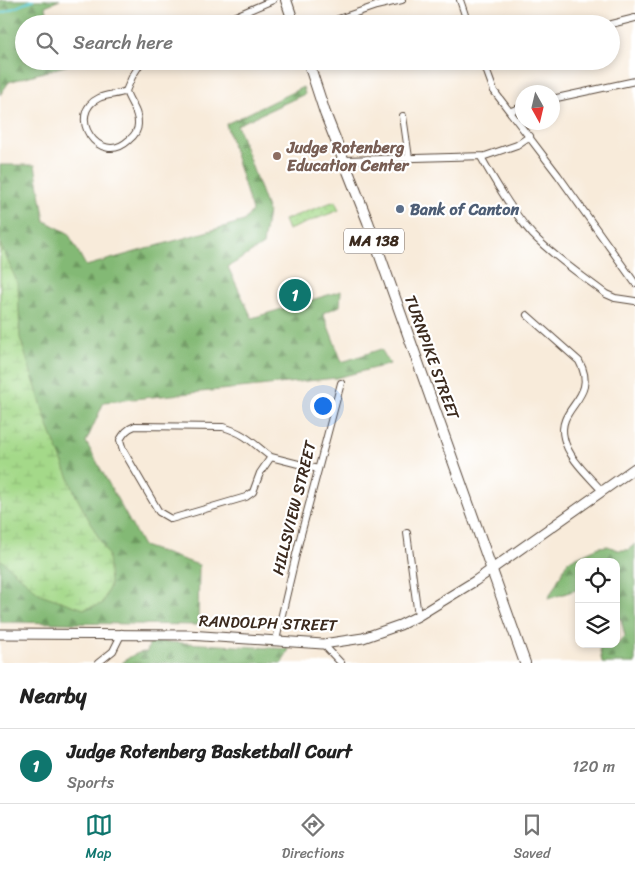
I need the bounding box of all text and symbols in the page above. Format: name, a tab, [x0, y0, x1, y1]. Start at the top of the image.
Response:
search box	[15, 15, 620, 70]
text: Search here	[73, 26, 173, 59]
icon: search	[33, 29, 61, 57]
north arrow	[515, 85, 560, 130]
place label: Judge Rotenberg Education Center	[286, 133, 410, 180]
marker: Judge Rotenberg Education Center	[271, 150, 283, 162]
place label: Bank of Canton	[410, 195, 519, 224]
marker: Bank of Canton	[394, 203, 406, 215]
road number: MA 138	[344, 228, 404, 254]
pin: 1	[279, 276, 311, 314]
street label: TURNPIKE STREET	[396, 291, 468, 424]
your location	[310, 393, 336, 419]
street label: HILLSVIEW STREET	[263, 437, 325, 578]
map controls	[575, 558, 620, 648]
button: locate	[575, 558, 620, 603]
button: layers	[575, 603, 620, 648]
street label: RANDOLPH STREET	[198, 606, 339, 640]
text: Nearby	[20, 677, 86, 715]
text: Judge Rotenberg Basketball Court	[67, 735, 352, 768]
text: 1	[33, 752, 39, 781]
text: 120 m	[572, 752, 615, 781]
text: Sports	[67, 768, 114, 797]
tab: Map	[85, 811, 113, 866]
tab: Directions	[282, 811, 344, 866]
tab: Saved	[514, 811, 550, 866]

